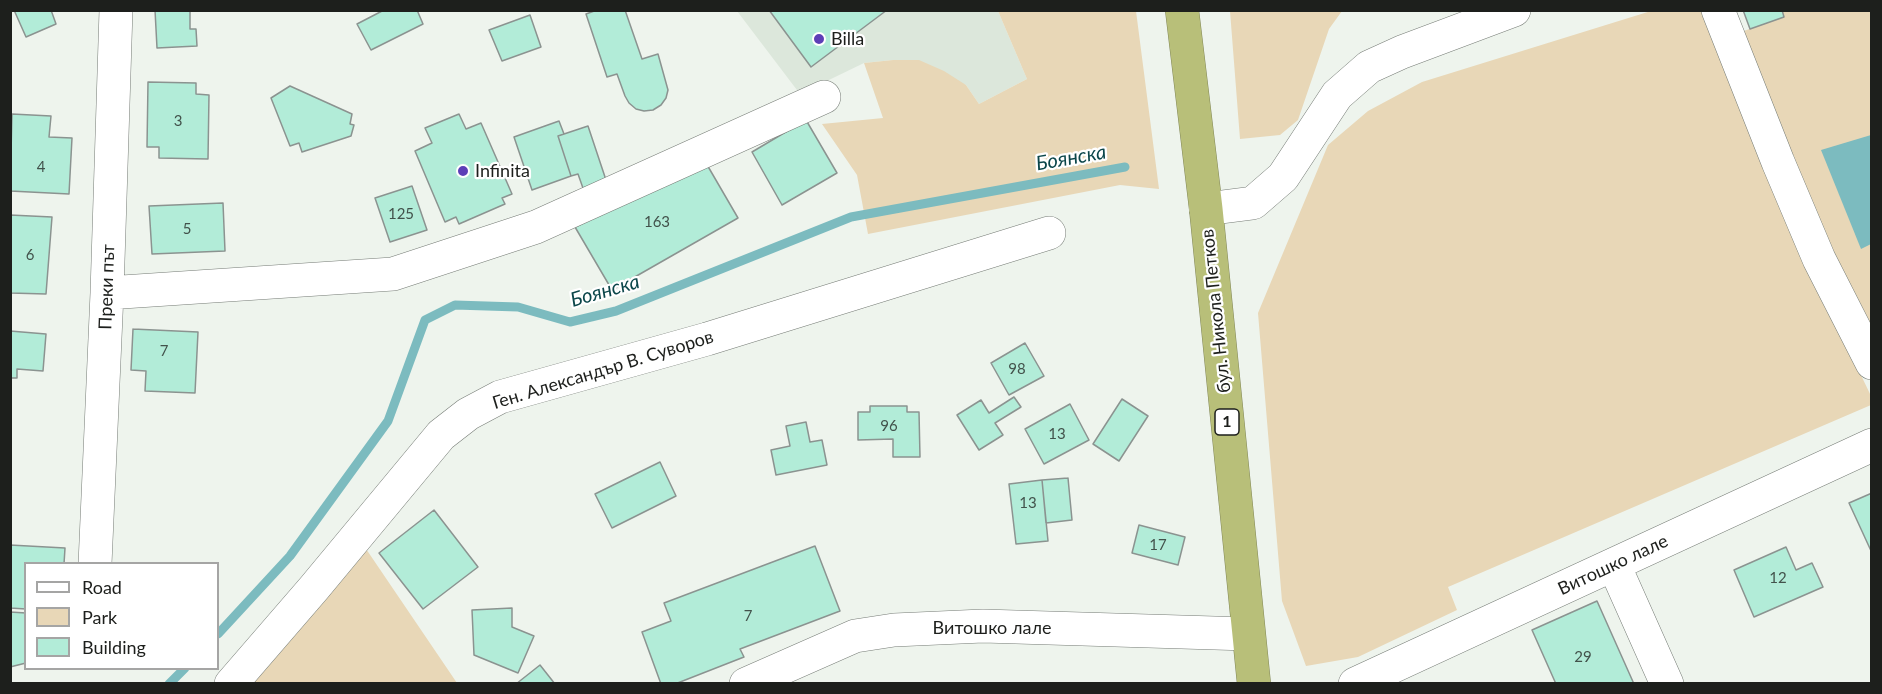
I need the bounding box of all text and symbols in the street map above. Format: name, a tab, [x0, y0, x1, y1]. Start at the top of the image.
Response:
place label: Billa	[831, 28, 864, 50]
marker: Billa	[812, 32, 826, 46]
house number: 3	[174, 112, 182, 130]
water label: Боянска	[1034, 140, 1108, 176]
house number: 4	[37, 158, 45, 176]
place label: Infinita	[475, 160, 530, 182]
marker: Infinita	[456, 164, 470, 178]
house number: 125	[388, 205, 414, 223]
house number: 163	[644, 213, 670, 231]
house number: 5	[183, 220, 191, 238]
street label: бул. Никола Петков	[1197, 228, 1235, 394]
street label: Преки път	[95, 244, 119, 330]
house number: 6	[26, 246, 34, 264]
water label: Боянска	[568, 270, 642, 312]
street label: Ген. Александър В. Суворов	[490, 326, 716, 414]
house number: 7	[160, 342, 168, 360]
house number: 98	[1008, 360, 1026, 378]
road number: 1	[1215, 409, 1239, 435]
house number: 96	[880, 417, 898, 435]
house number: 13	[1048, 425, 1066, 443]
house number: 13	[1019, 494, 1037, 512]
street label: Витошко лале	[1555, 530, 1671, 600]
house number: 17	[1149, 536, 1167, 554]
legend	[24, 562, 219, 670]
house number: 12	[1769, 569, 1787, 587]
text: Road	[82, 576, 122, 598]
text: Park	[82, 606, 117, 628]
house number: 7	[744, 607, 752, 625]
street label: Витошко лале	[933, 617, 1051, 639]
text: Building	[82, 636, 146, 658]
house number: 29	[1574, 648, 1592, 666]

